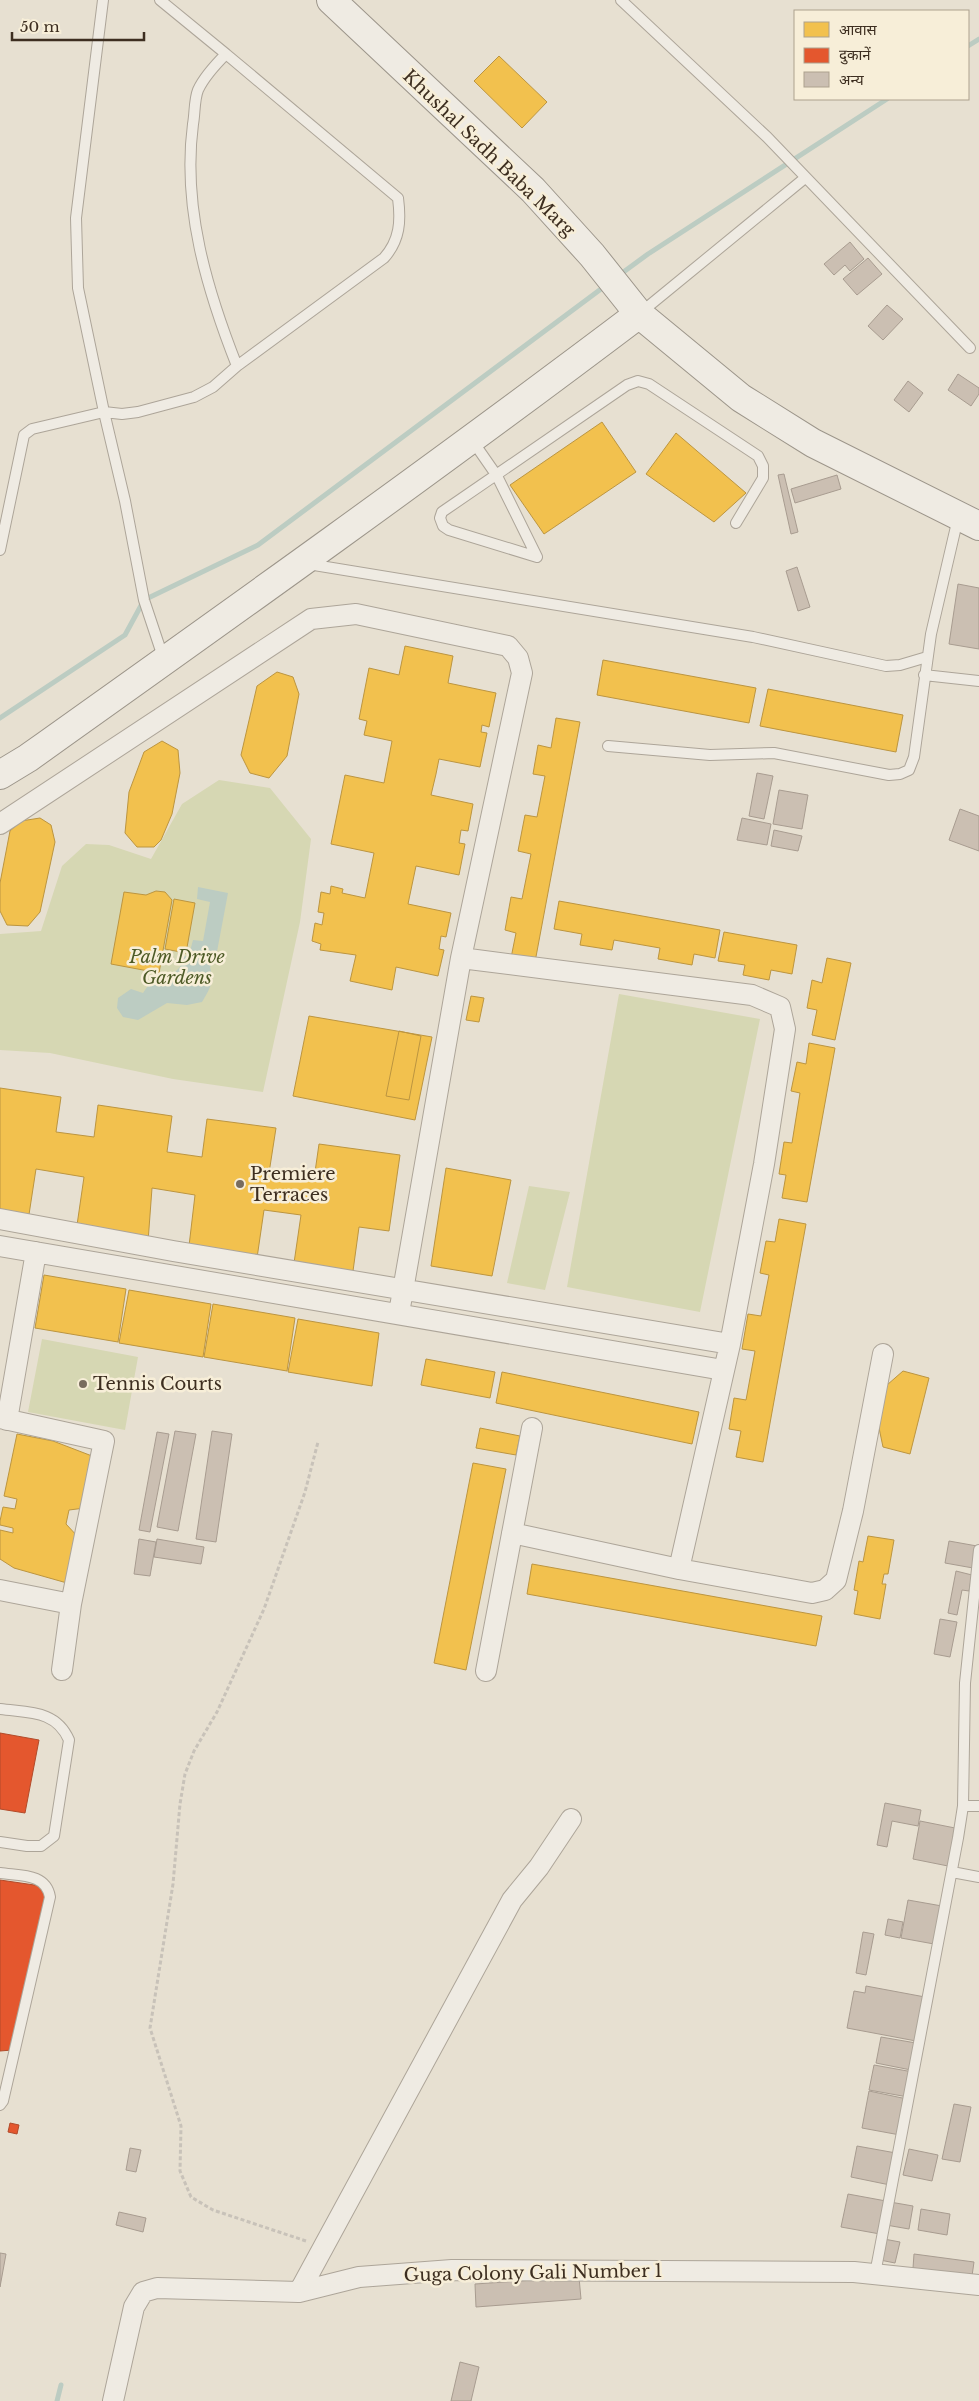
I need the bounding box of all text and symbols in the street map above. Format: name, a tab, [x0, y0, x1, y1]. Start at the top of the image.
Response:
scale bar	[12, 10, 145, 42]
legend	[794, 10, 969, 100]
text: 50 m	[20, 17, 60, 36]
text: आवास	[839, 20, 878, 39]
text: दुकानें	[839, 45, 871, 65]
street label: Khushal Sadh Baba Marg	[398, 65, 580, 241]
text: अन्य	[839, 70, 864, 89]
park label: Palm Drive Gardens	[128, 946, 225, 989]
place label: Premiere Terraces	[250, 1163, 336, 1206]
marker: Premiere Terraces	[234, 1178, 246, 1190]
place label: Tennis Courts	[93, 1373, 222, 1395]
marker: Tennis Courts	[77, 1378, 89, 1390]
street label: Guga Colony Gali Number 1	[403, 2260, 663, 2286]

